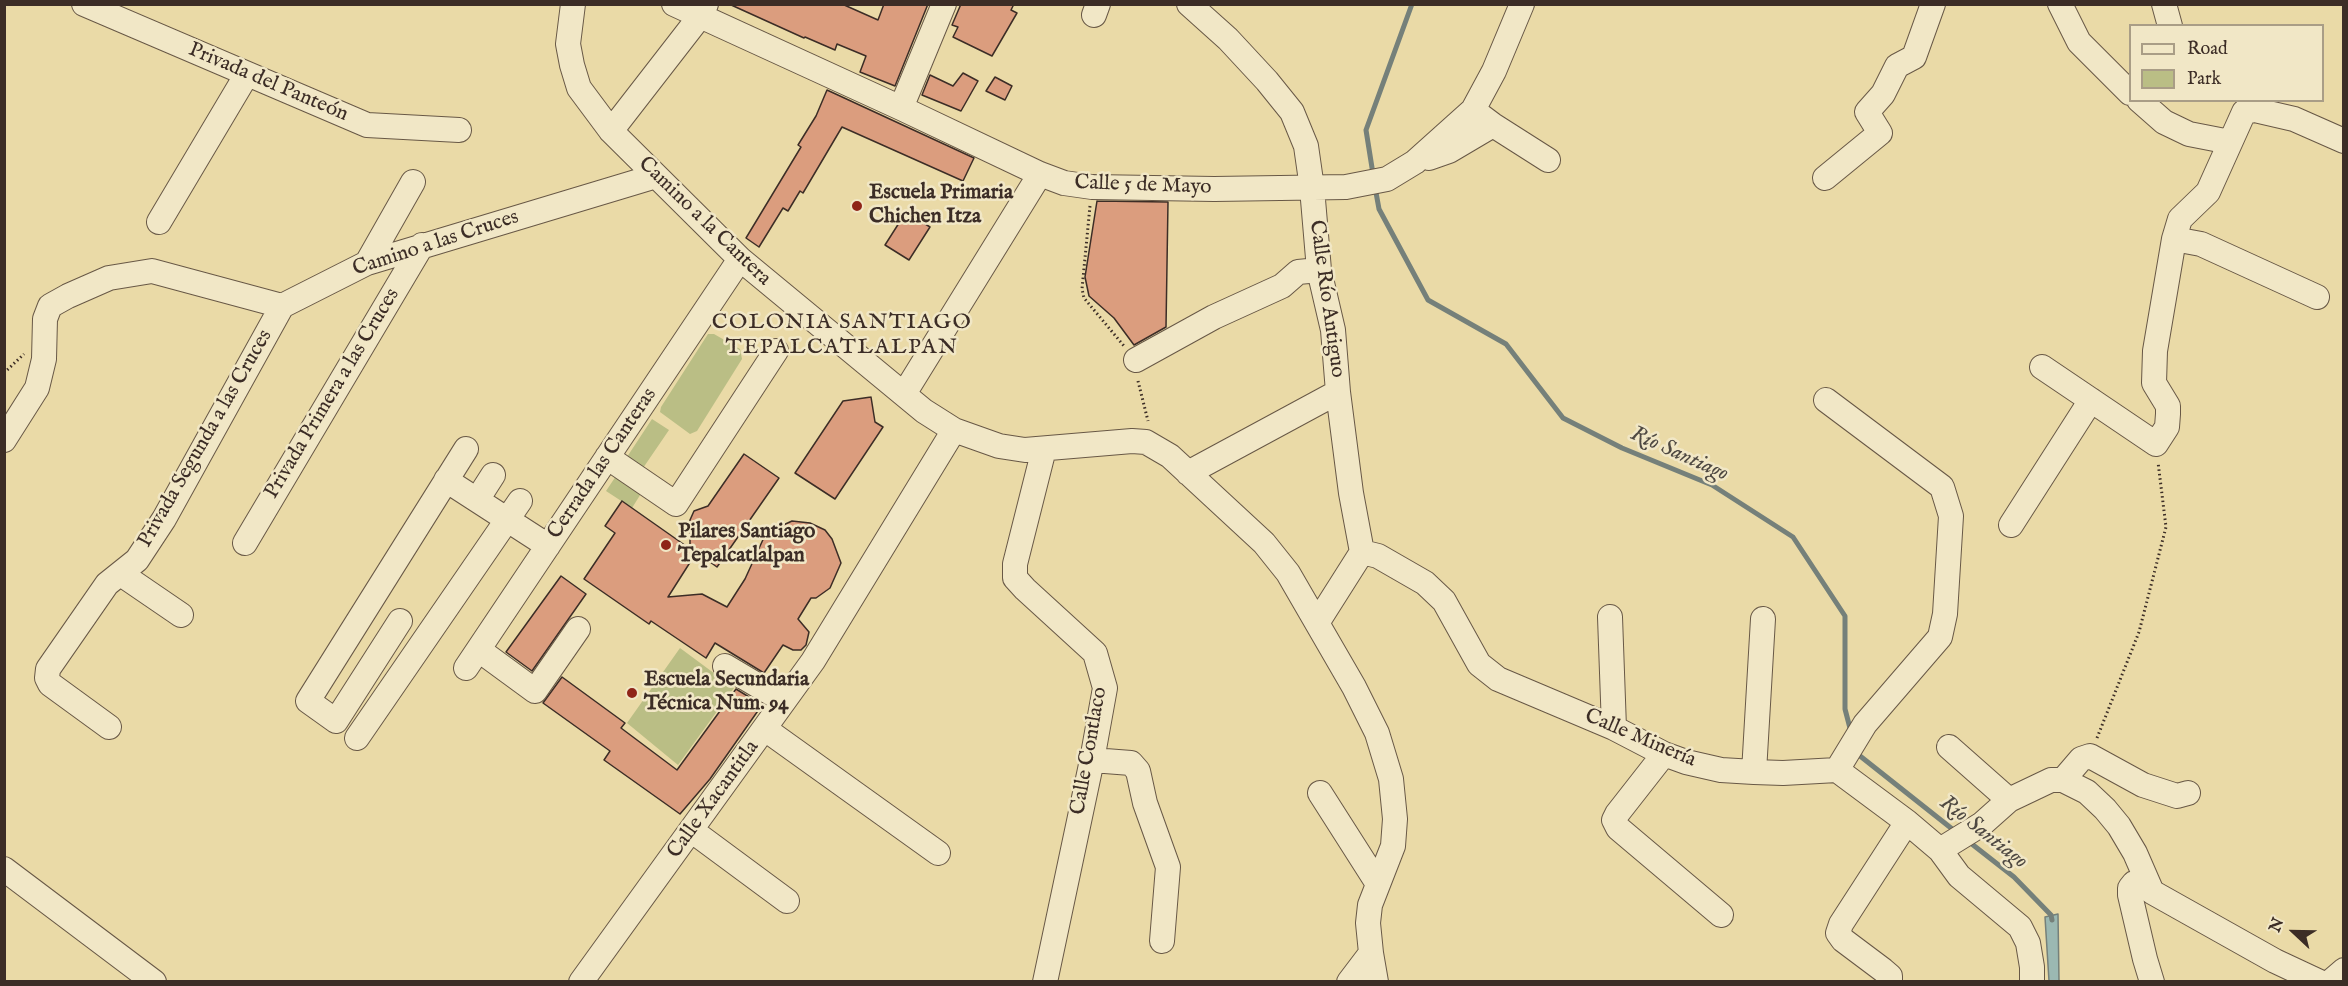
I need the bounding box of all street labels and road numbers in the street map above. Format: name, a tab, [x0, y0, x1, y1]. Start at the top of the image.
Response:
street label: Privada del Panteón	[184, 38, 352, 128]
street label: Camino a la Cantera	[632, 152, 776, 292]
street label: Calle 5 de Mayo	[1074, 171, 1212, 201]
street label: Camino a las Cruces	[350, 205, 522, 283]
street label: Calle Río Antiguo	[1302, 219, 1350, 379]
street label: Privada Primera a las Cruces	[260, 284, 406, 504]
street label: Privada Segunda a las Cruces	[133, 326, 279, 552]
street label: Cerrada las Canteras	[543, 384, 663, 544]
street label: Calle Contlaco	[1066, 685, 1114, 817]
street label: Calle Minería	[1581, 704, 1699, 774]
street label: Calle Xacantitla	[663, 736, 765, 864]

